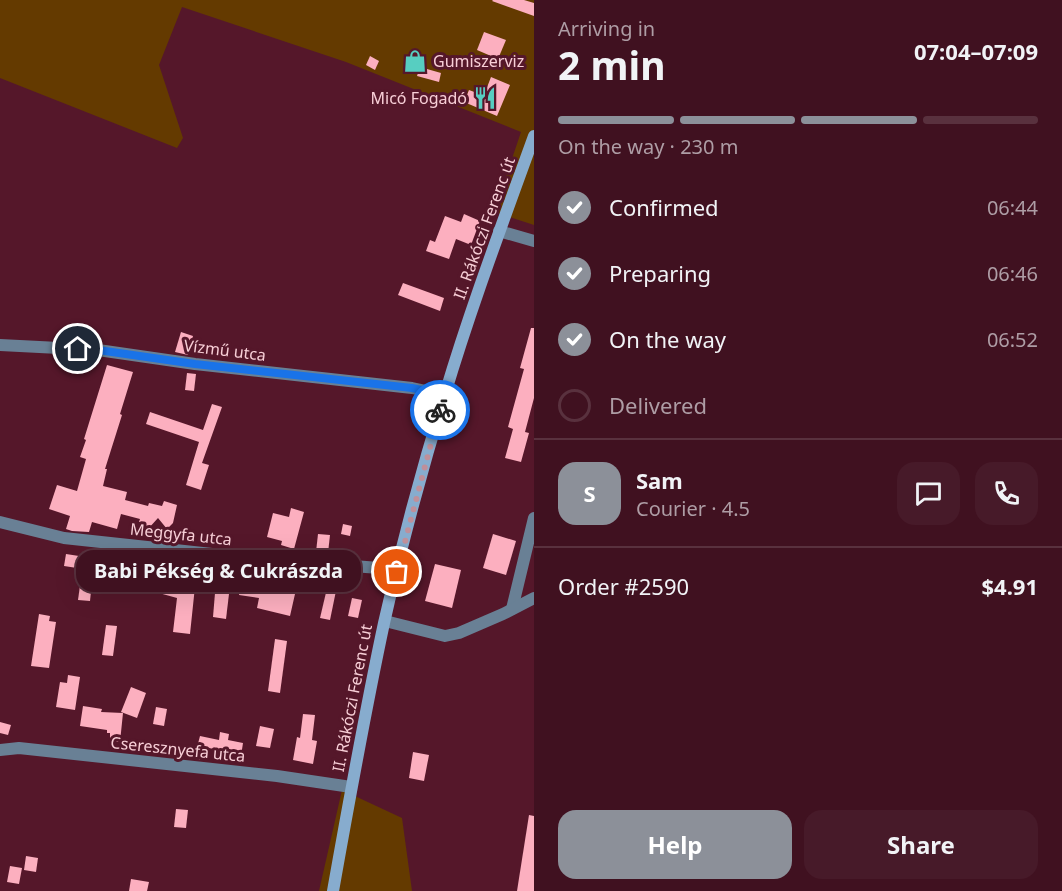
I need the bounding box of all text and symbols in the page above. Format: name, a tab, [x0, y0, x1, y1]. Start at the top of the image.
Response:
text: Arriving in	[558, 15, 655, 42]
text: 07:04–07:09	[914, 36, 1038, 66]
text: 2 min	[558, 38, 665, 91]
shop icon: Gumiszerviz	[402, 48, 428, 74]
place label: Gumiszerviz	[433, 50, 524, 72]
restaurant icon: Micó Fogadó	[472, 85, 498, 111]
place label: Micó Fogadó	[371, 87, 467, 109]
text: On the way · 230 m	[558, 133, 738, 160]
street label: II. Rákóczi Ferenc út	[448, 154, 520, 302]
icon: check	[558, 191, 591, 224]
text: Confirmed	[609, 192, 719, 222]
text: 06:44	[987, 194, 1038, 221]
icon: check	[558, 257, 591, 290]
text: Preparing	[609, 258, 711, 288]
text: 06:46	[987, 260, 1038, 287]
pin	[52, 323, 103, 374]
icon: check	[558, 323, 591, 356]
text: On the way	[609, 324, 726, 354]
text: 06:52	[987, 326, 1038, 353]
icon: home	[61, 332, 94, 365]
street label: Vízmű utca	[183, 334, 267, 366]
courier	[410, 380, 470, 440]
text: Delivered	[609, 390, 707, 420]
icon: bike	[424, 394, 457, 427]
button: chat	[897, 462, 960, 525]
button: phone	[975, 462, 1038, 525]
text: Sam	[636, 465, 683, 495]
text: S	[583, 478, 596, 508]
text: Courier · 4.5	[636, 495, 750, 522]
street label: Meggyfa utca	[129, 518, 233, 550]
pin	[371, 546, 422, 597]
callout: Babi Pékség & Cukrászda	[76, 551, 361, 593]
icon: bag	[380, 555, 413, 588]
text: Babi Pékség & Cukrászda	[94, 557, 343, 584]
text: Order #2590	[558, 571, 689, 601]
text: $4.91	[981, 571, 1038, 601]
street label: II. Rákóczi Ferenc út	[327, 622, 377, 774]
street label: Cseresznyefa utca	[110, 731, 246, 767]
button: Help	[558, 810, 792, 879]
button: Share	[804, 810, 1038, 879]

